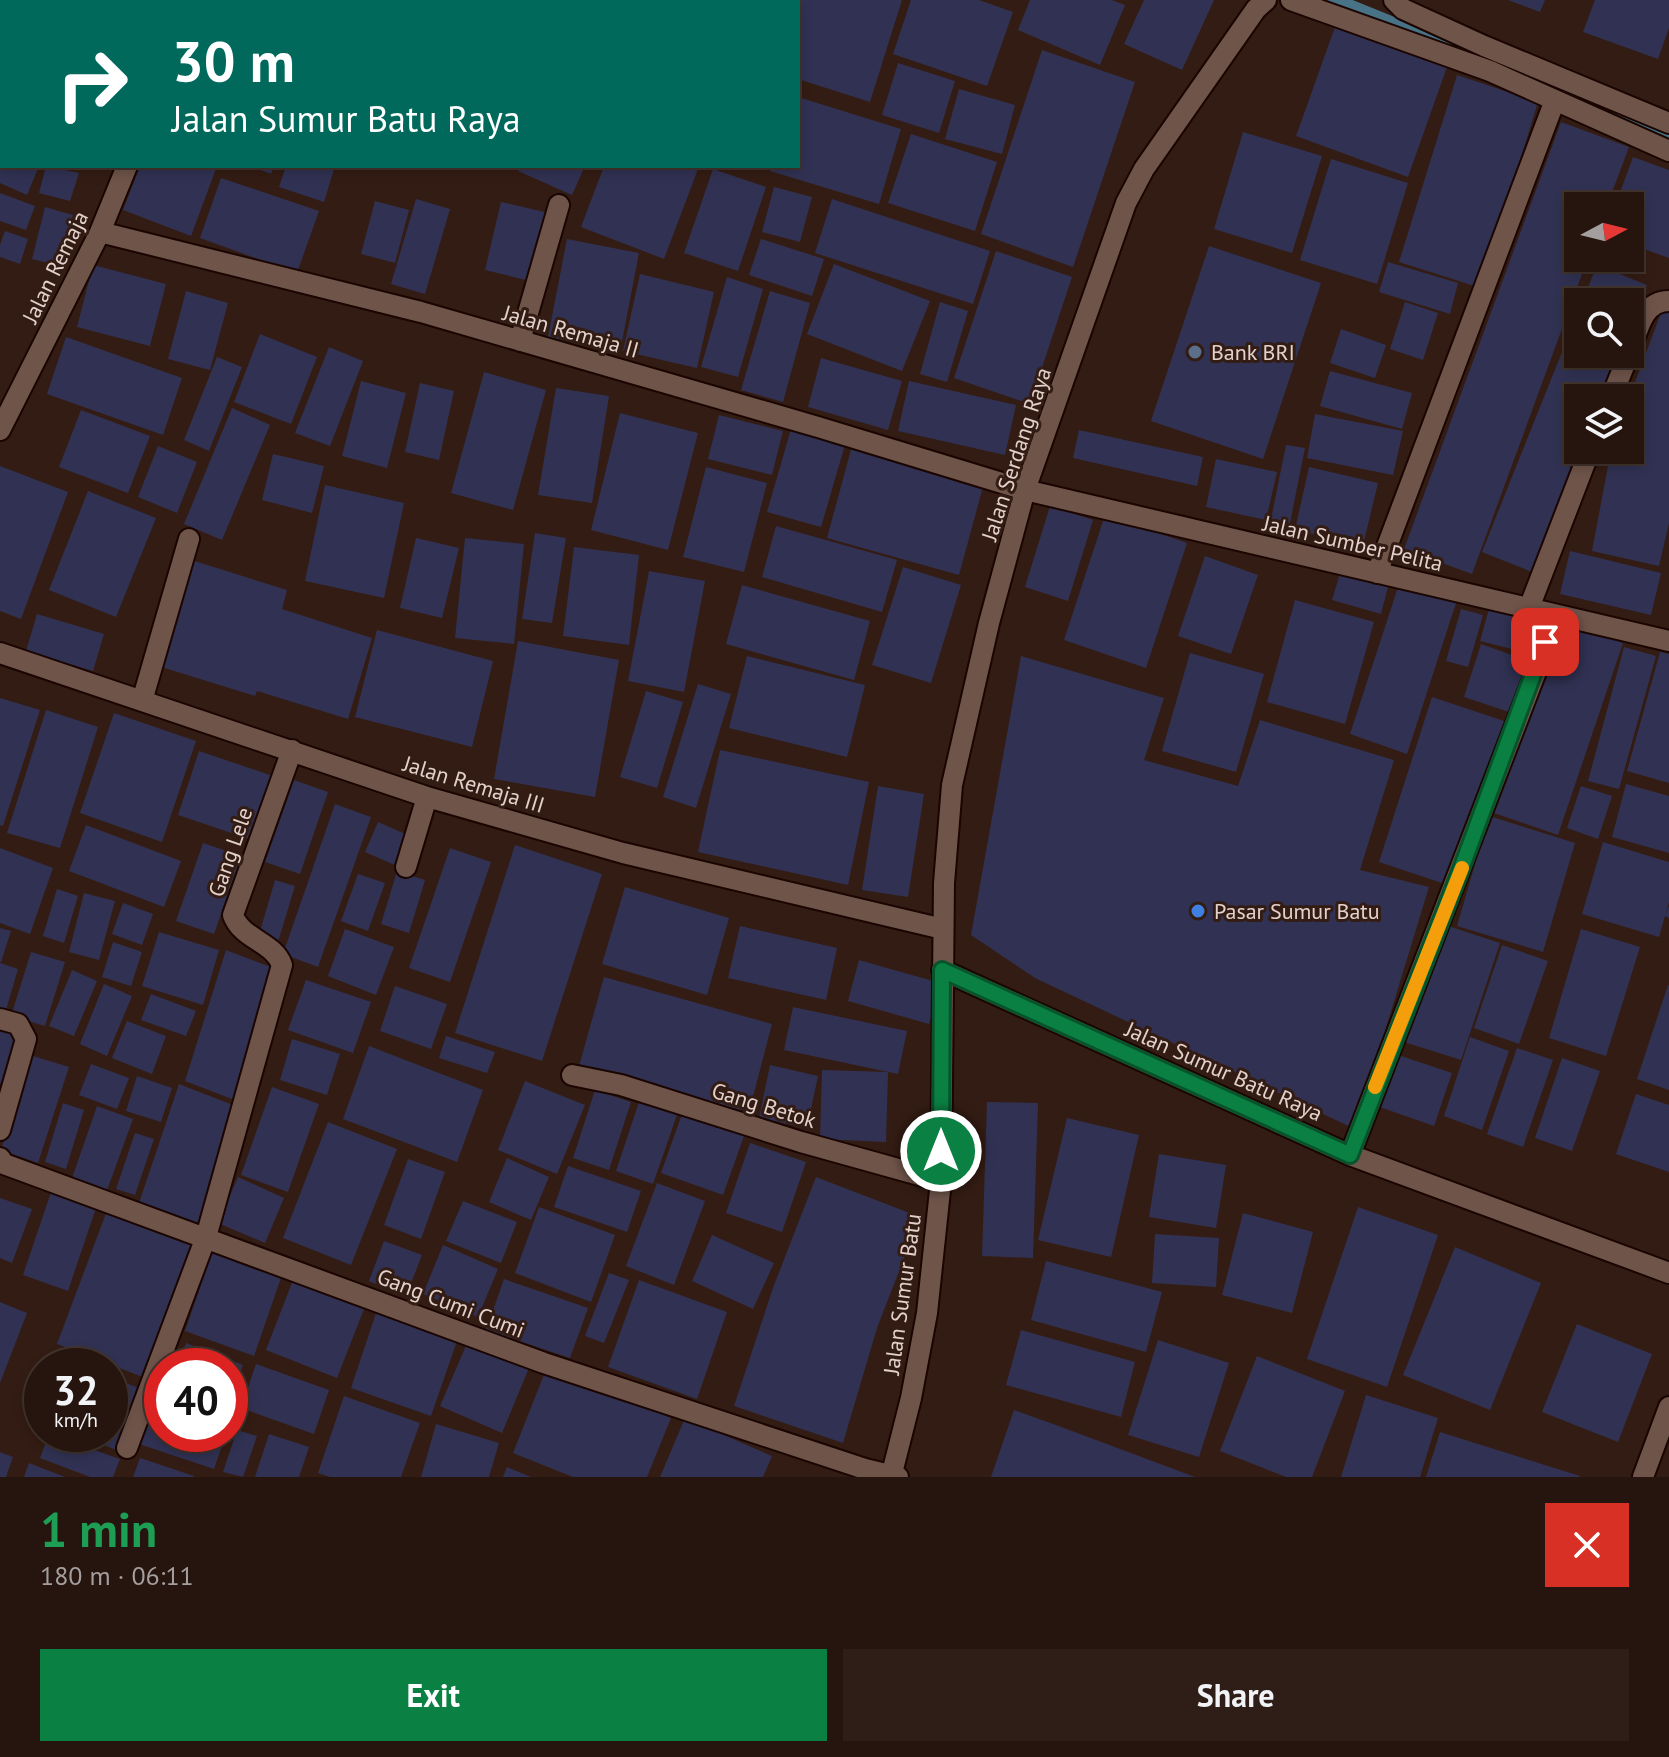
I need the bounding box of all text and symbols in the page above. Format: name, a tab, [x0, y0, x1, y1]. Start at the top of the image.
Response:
text: 30 m	[172, 25, 295, 97]
icon: right	[40, 32, 144, 136]
text: Jalan Sumur Batu Raya	[172, 95, 521, 142]
north arrow	[1564, 192, 1644, 272]
map controls	[1564, 192, 1644, 464]
street label: Jalan Remaja	[15, 206, 94, 329]
button: search	[1564, 288, 1644, 368]
street label: Jalan Remaja II	[499, 298, 642, 364]
place label: Bank BRI	[1211, 338, 1295, 366]
marker: Bank BRI	[1186, 343, 1204, 361]
street label: Jalan Serdang Raya	[975, 364, 1057, 545]
button: layers	[1564, 384, 1644, 464]
street label: Jalan Sumber Pelita	[1259, 508, 1446, 577]
pin	[1511, 608, 1579, 676]
icon: arrive	[1523, 620, 1567, 664]
street label: Jalan Remaja III	[399, 749, 548, 819]
street label: Gang Lele	[202, 803, 258, 901]
place label: Pasar Sumur Batu	[1214, 897, 1380, 925]
marker: Pasar Sumur Batu	[1189, 902, 1207, 920]
street label: Jalan Sumur Batu Raya	[1120, 1014, 1327, 1127]
street label: Gang Betok	[708, 1076, 820, 1134]
position arrow	[899, 1109, 983, 1193]
street label: Jalan Sumur Batu	[877, 1212, 927, 1377]
street label: Gang Cumi Cumi	[373, 1262, 529, 1344]
speed limit sign: 40	[144, 1348, 248, 1452]
text: 32	[53, 1364, 99, 1416]
text: km/h	[54, 1407, 98, 1433]
text: 1 min	[40, 1498, 157, 1560]
button: close	[1545, 1503, 1629, 1587]
text: 180 m · 06:11	[40, 1559, 194, 1592]
button: Exit	[40, 1649, 827, 1741]
button: Share	[843, 1649, 1629, 1741]

